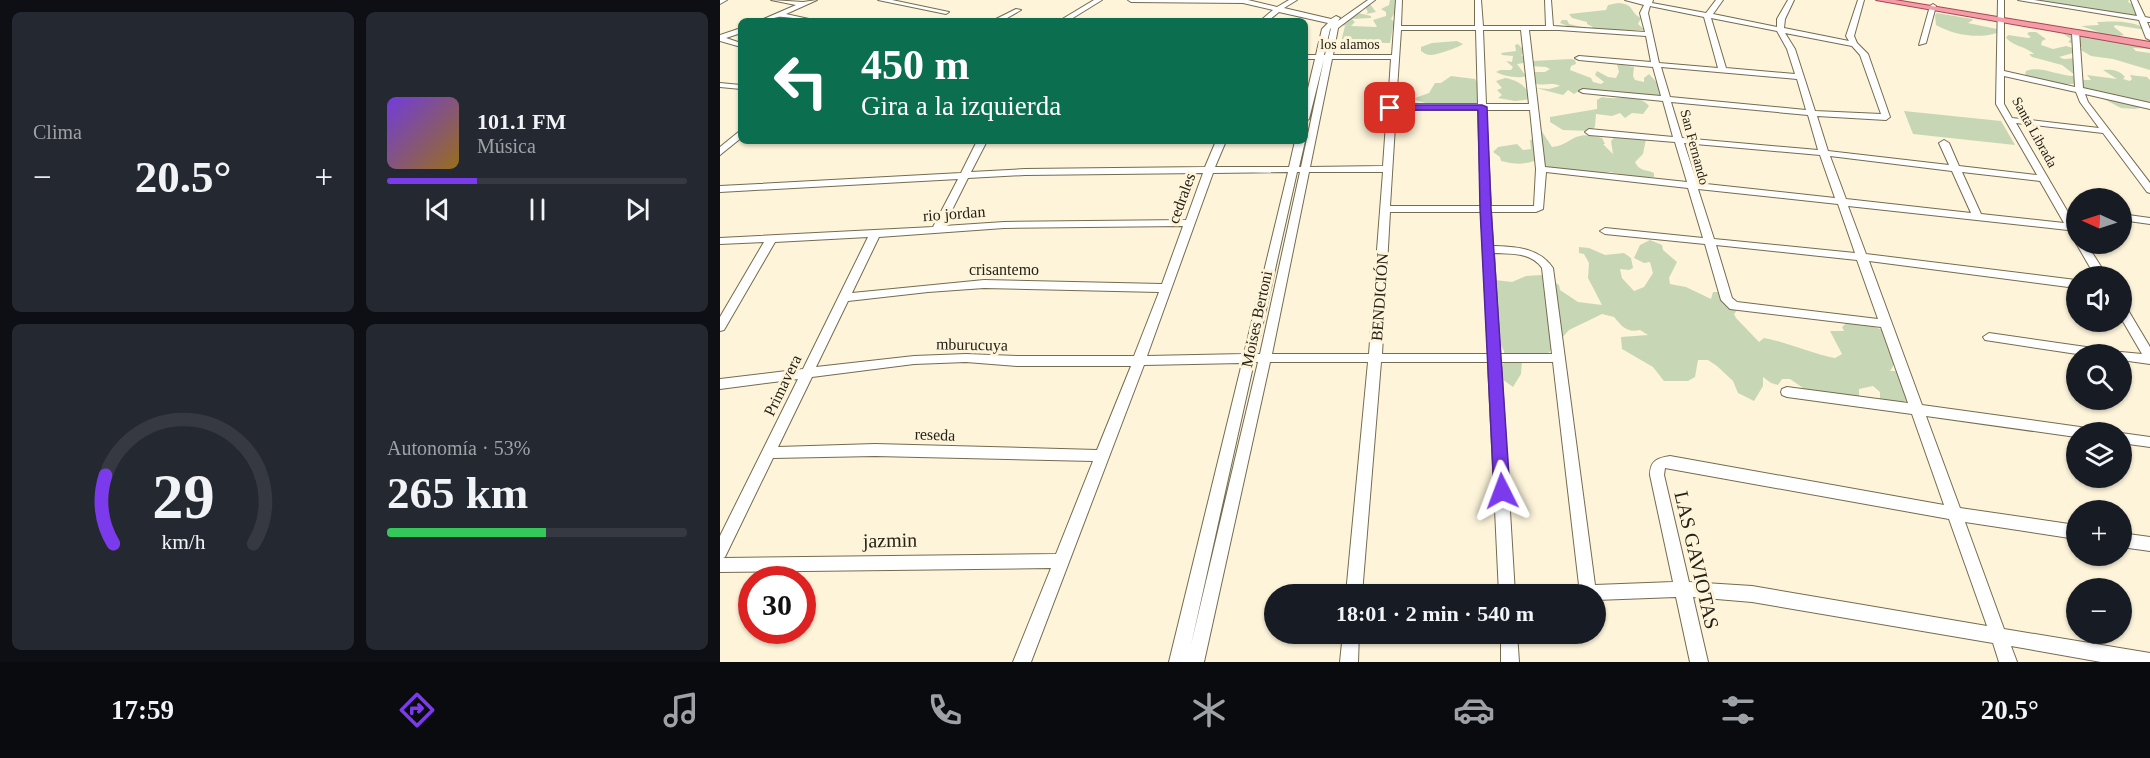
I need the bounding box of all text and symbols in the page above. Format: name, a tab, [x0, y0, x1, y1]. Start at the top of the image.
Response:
street label: los alamos	[1320, 37, 1380, 52]
icon: left	[762, 42, 840, 120]
text: 450 m	[861, 42, 970, 88]
pin	[1364, 82, 1415, 133]
text: Gira a la izquierda	[861, 91, 1061, 121]
icon: arrive	[1373, 91, 1406, 124]
street label: Santa Librada	[2009, 94, 2060, 171]
street label: San Fernando	[1677, 108, 1712, 186]
text: 101.1 FM	[477, 109, 566, 134]
text: Clima	[33, 121, 82, 143]
text: Música	[477, 135, 536, 157]
text: 20.5°	[135, 152, 231, 202]
text: −	[33, 159, 52, 195]
text: +	[314, 159, 333, 195]
street label: cedrales	[1165, 171, 1198, 226]
north arrow	[2066, 188, 2132, 254]
map controls	[2066, 188, 2132, 644]
icon: previous	[421, 193, 454, 226]
icon: pause	[521, 193, 554, 226]
icon: next	[621, 193, 654, 226]
street label: rio jordan	[922, 203, 986, 225]
street label: BENDICIÓN	[1367, 252, 1391, 342]
street label: crisantemo	[969, 261, 1039, 278]
button: sound	[2066, 266, 2132, 332]
street label: Moises Bertoni	[1238, 269, 1275, 369]
street label: mburucuya	[936, 335, 1008, 355]
button: search	[2066, 344, 2132, 410]
street label: Primavera	[760, 352, 805, 418]
button: layers	[2066, 422, 2132, 488]
street label: reseda	[914, 425, 956, 444]
text: Autonomía · 53%	[387, 437, 530, 459]
position arrow	[1470, 459, 1534, 523]
text: 29	[152, 462, 214, 531]
text: 265 km	[387, 468, 528, 518]
street label: LAS GAVIOTAS	[1670, 489, 1724, 631]
button: +	[2066, 500, 2132, 566]
street label: jazmin	[862, 529, 917, 552]
text: km/h	[161, 530, 205, 554]
speed limit sign: 30	[738, 566, 816, 644]
button: −	[2066, 578, 2132, 644]
text: 18:01 · 2 min · 540 m	[1336, 601, 1534, 626]
icon: directions	[396, 689, 438, 731]
icon: music	[660, 689, 702, 731]
icon: phone	[924, 689, 966, 731]
icon: climate	[1188, 689, 1230, 731]
icon: car	[1453, 689, 1495, 731]
icon: filters	[1717, 689, 1759, 731]
text: 17:59	[111, 695, 174, 725]
text: 20.5°	[1981, 695, 2039, 725]

